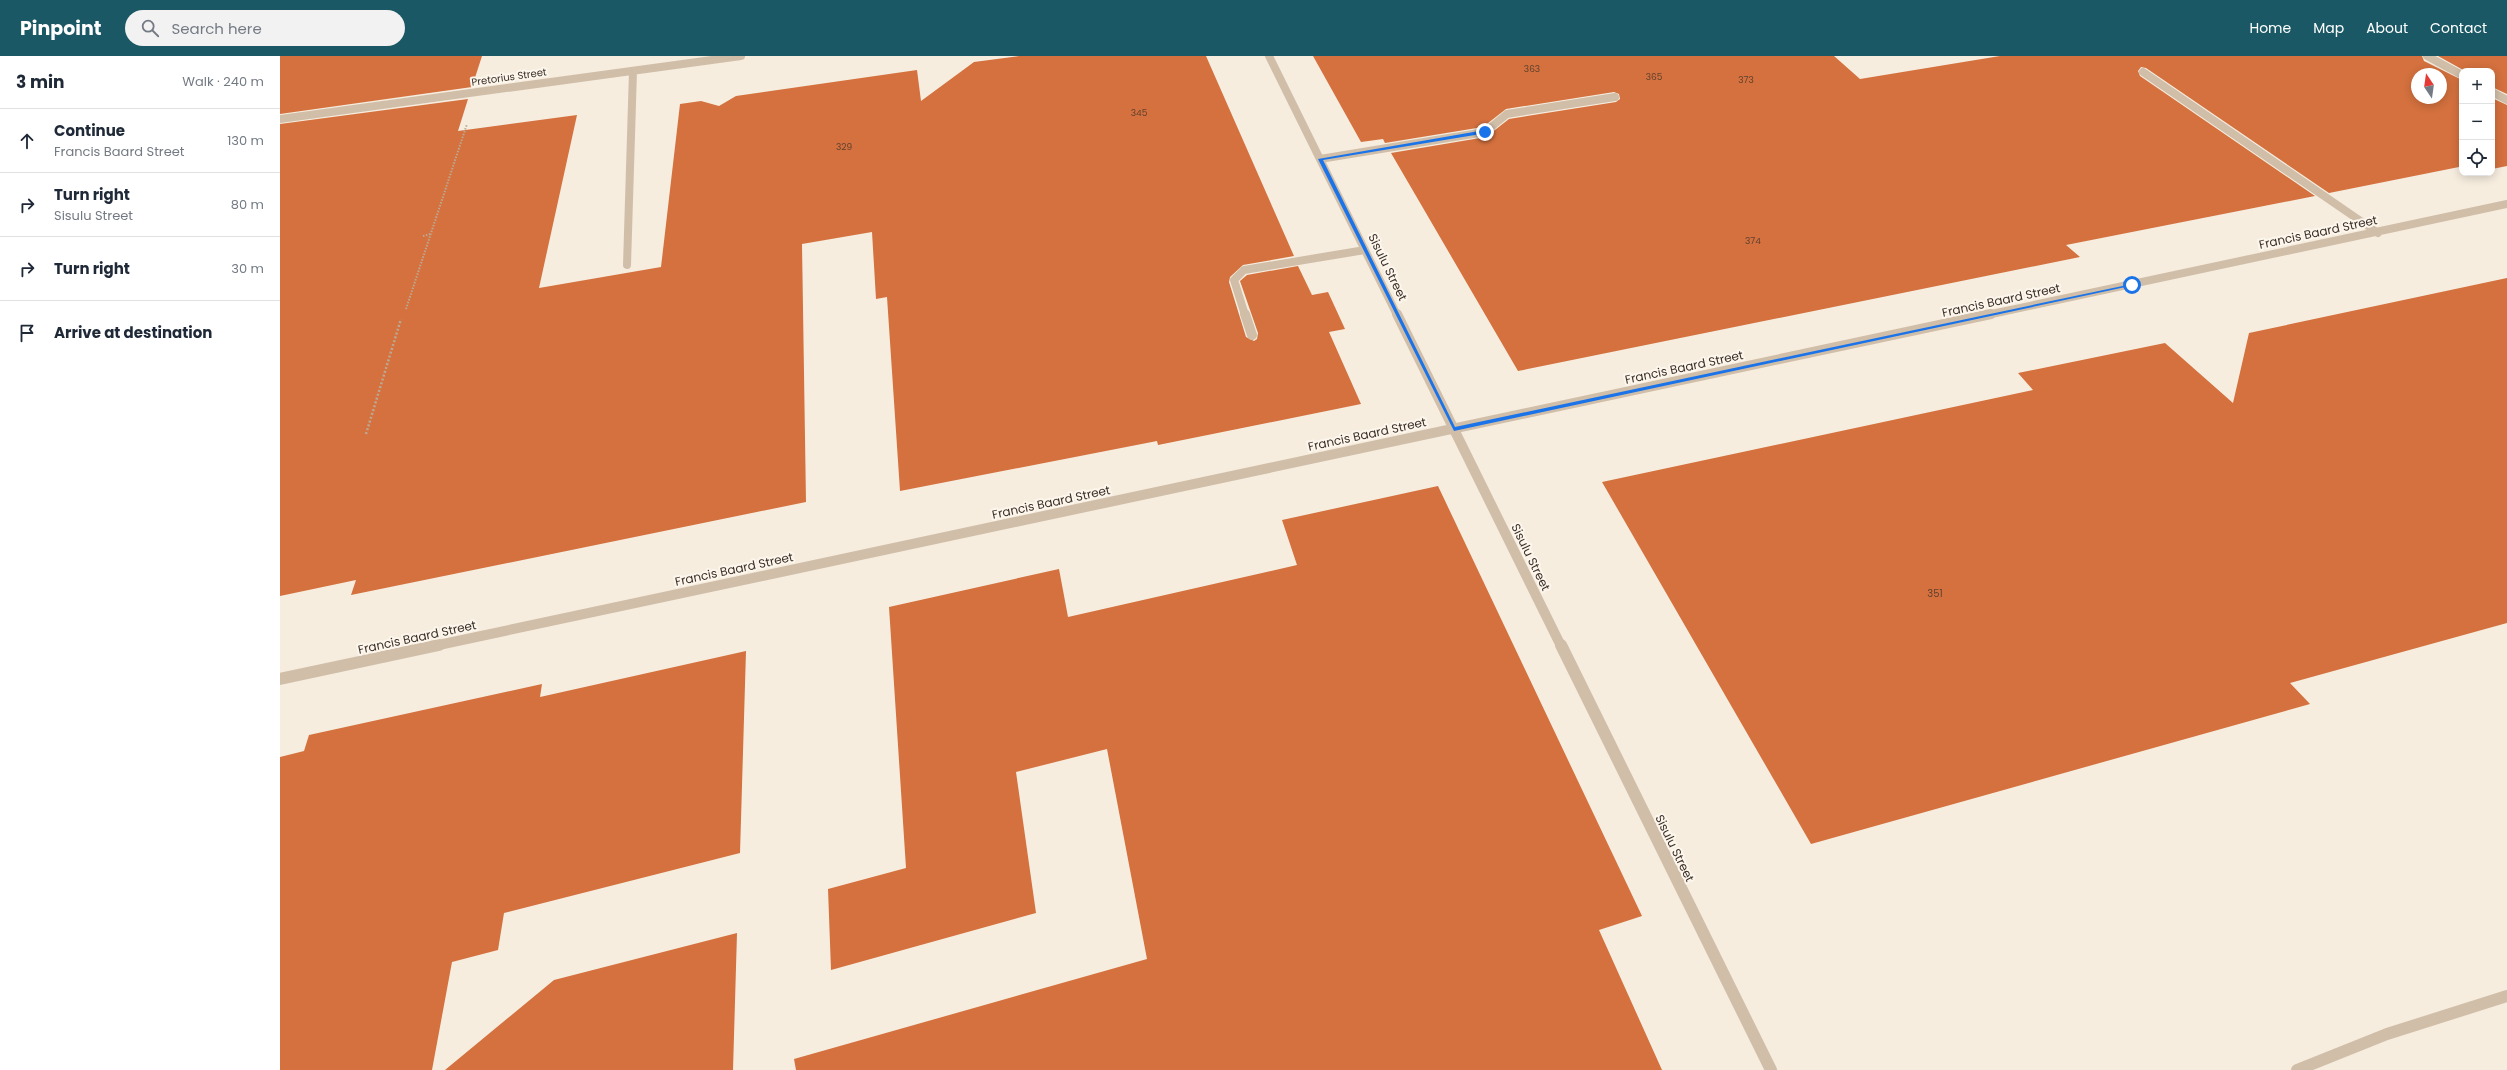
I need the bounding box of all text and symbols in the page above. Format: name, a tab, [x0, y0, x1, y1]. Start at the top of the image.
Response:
search box	[125, 10, 405, 46]
text: Pinpoint	[20, 15, 101, 42]
icon: search	[139, 17, 161, 39]
text: Search here	[171, 18, 262, 39]
text: Home	[2249, 18, 2291, 38]
text: Map	[2313, 18, 2344, 38]
text: About	[2366, 18, 2408, 38]
text: Contact	[2430, 18, 2487, 38]
house number: 363	[1524, 63, 1540, 75]
street label: Pretorius Street	[471, 64, 548, 90]
north arrow	[2411, 68, 2447, 104]
map controls	[2459, 68, 2495, 176]
button: +	[2459, 68, 2495, 104]
text: 3 min	[16, 70, 64, 94]
house number: 365	[1646, 71, 1663, 83]
text: Walk · 240 m	[182, 72, 264, 91]
house number: 373	[1738, 74, 1754, 86]
button: −	[2459, 104, 2495, 140]
house number: 345	[1131, 107, 1148, 119]
text: Continue	[54, 120, 125, 141]
route end	[1476, 123, 1494, 141]
icon: ahead	[16, 130, 38, 152]
text: 130 m	[227, 131, 264, 150]
button: locate	[2459, 140, 2495, 176]
house number: 329	[836, 141, 852, 153]
text: Francis Baard Street	[54, 142, 185, 161]
text: Turn right	[54, 184, 130, 205]
icon: right	[16, 194, 38, 216]
text: 80 m	[231, 195, 264, 214]
text: Sisulu Street	[54, 206, 133, 225]
street label: Francis Baard Street	[2257, 211, 2379, 253]
street label: Sisulu Street	[1364, 231, 1412, 303]
house number: 374	[1745, 235, 1761, 247]
icon: right	[16, 258, 38, 280]
text: Turn right	[54, 258, 130, 279]
text: 30 m	[231, 259, 264, 278]
route start	[2123, 276, 2141, 294]
street label: Francis Baard Street	[1940, 279, 2062, 321]
icon: arrive	[16, 322, 38, 344]
text: Arrive at destination	[54, 322, 212, 343]
street label: Francis Baard Street	[1623, 346, 1745, 388]
street label: Francis Baard Street	[1306, 413, 1428, 455]
street label: Francis Baard Street	[990, 481, 1112, 523]
street label: Sisulu Street	[1507, 521, 1555, 593]
street label: Francis Baard Street	[673, 548, 795, 590]
house number: 351	[1927, 586, 1943, 601]
street label: Francis Baard Street	[356, 616, 478, 658]
street label: Sisulu Street	[1651, 812, 1699, 884]

